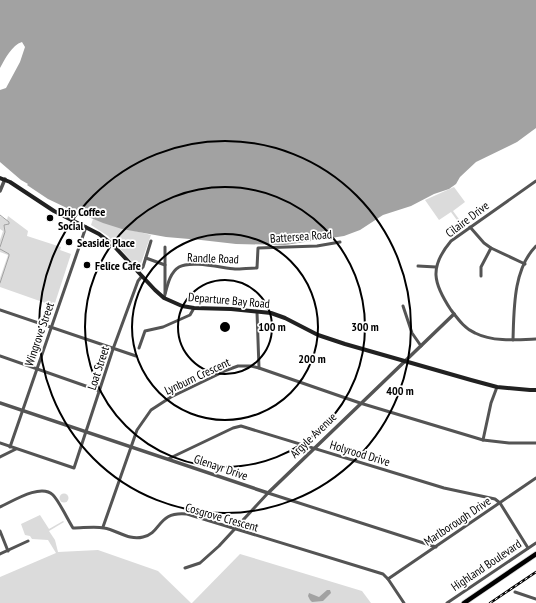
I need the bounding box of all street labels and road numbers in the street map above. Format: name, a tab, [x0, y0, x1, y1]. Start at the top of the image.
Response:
street label: Cilaire Drive	[442, 198, 492, 240]
street label: Battersea Road	[270, 226, 332, 246]
street label: Randle Road	[187, 250, 239, 266]
street label: Departure Bay Road	[188, 289, 270, 311]
street label: Wingrove Street	[21, 299, 57, 368]
street label: Loat Street	[84, 344, 112, 392]
street label: Lynburn Crescent	[162, 354, 233, 398]
street label: Argyle Avenue	[287, 409, 339, 461]
street label: Holyrood Drive	[328, 437, 392, 469]
street label: Glenayr Drive	[192, 451, 250, 483]
street label: Marlborough Drive	[421, 493, 493, 549]
street label: Cosgrove Crescent	[184, 499, 261, 535]
street label: Highland Boulevard	[448, 536, 524, 594]

